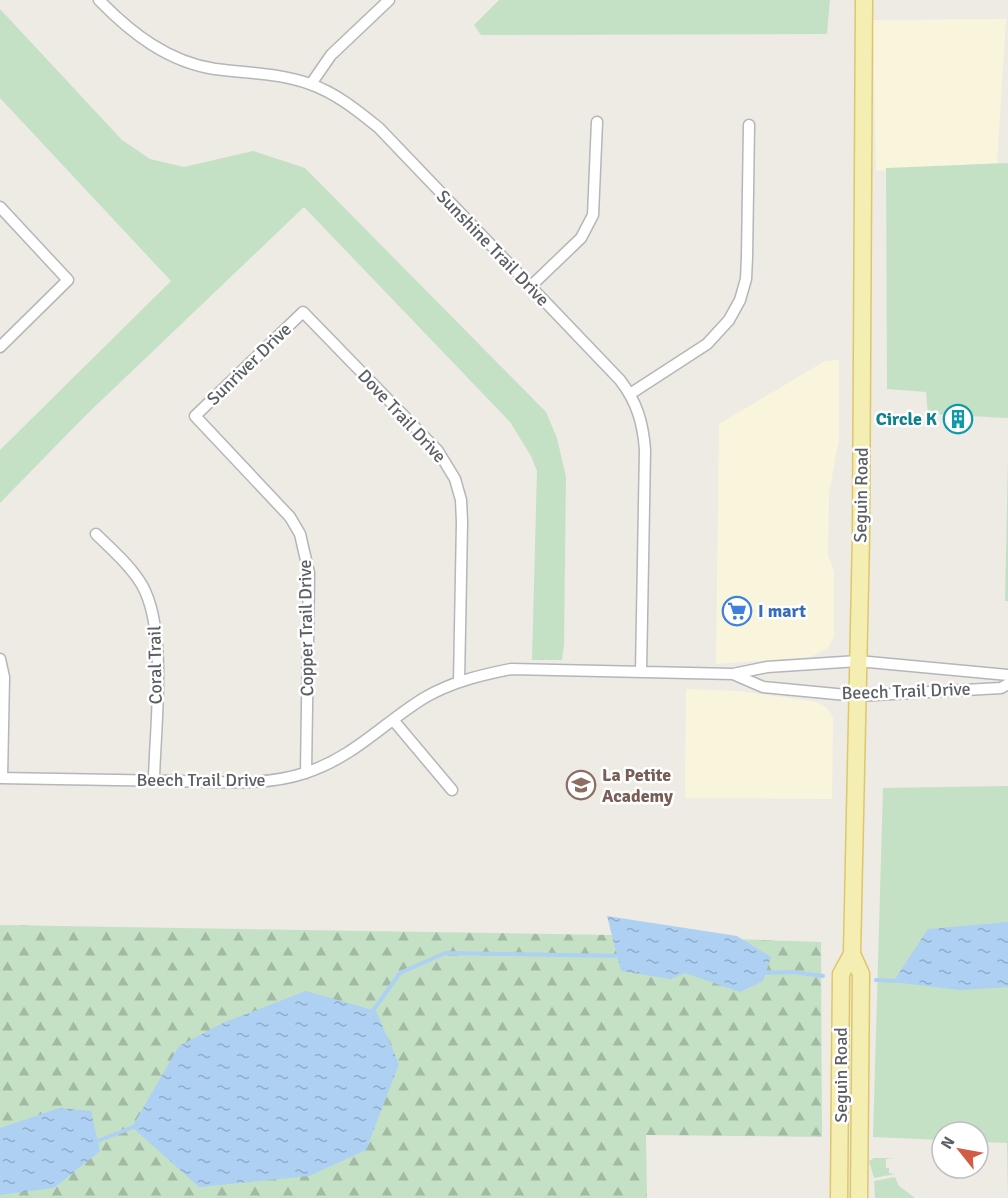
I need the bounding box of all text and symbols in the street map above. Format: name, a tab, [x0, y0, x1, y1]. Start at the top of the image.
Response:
street label: Sunshine Trail Drive	[432, 185, 554, 311]
street label: Sunriver Drive	[202, 318, 296, 410]
street label: Dove Trail Drive	[353, 365, 451, 467]
building icon: Circle K	[942, 403, 974, 435]
place label: Circle K	[876, 408, 938, 430]
street label: Seguin Road	[849, 447, 873, 543]
street label: Copper Trail Drive	[294, 559, 318, 697]
supermarket icon: I mart	[721, 595, 753, 627]
place label: I mart	[758, 600, 806, 622]
street label: Coral Trail	[143, 625, 167, 705]
street label: Beech Trail Drive	[841, 678, 971, 704]
place label: La Petite Academy	[602, 764, 673, 807]
street label: Beech Trail Drive	[136, 769, 266, 791]
school or university icon: La Petite Academy	[565, 769, 597, 801]
street label: Seguin Road	[830, 1027, 852, 1123]
north arrow	[930, 1120, 990, 1180]
text: N	[937, 1133, 959, 1153]

